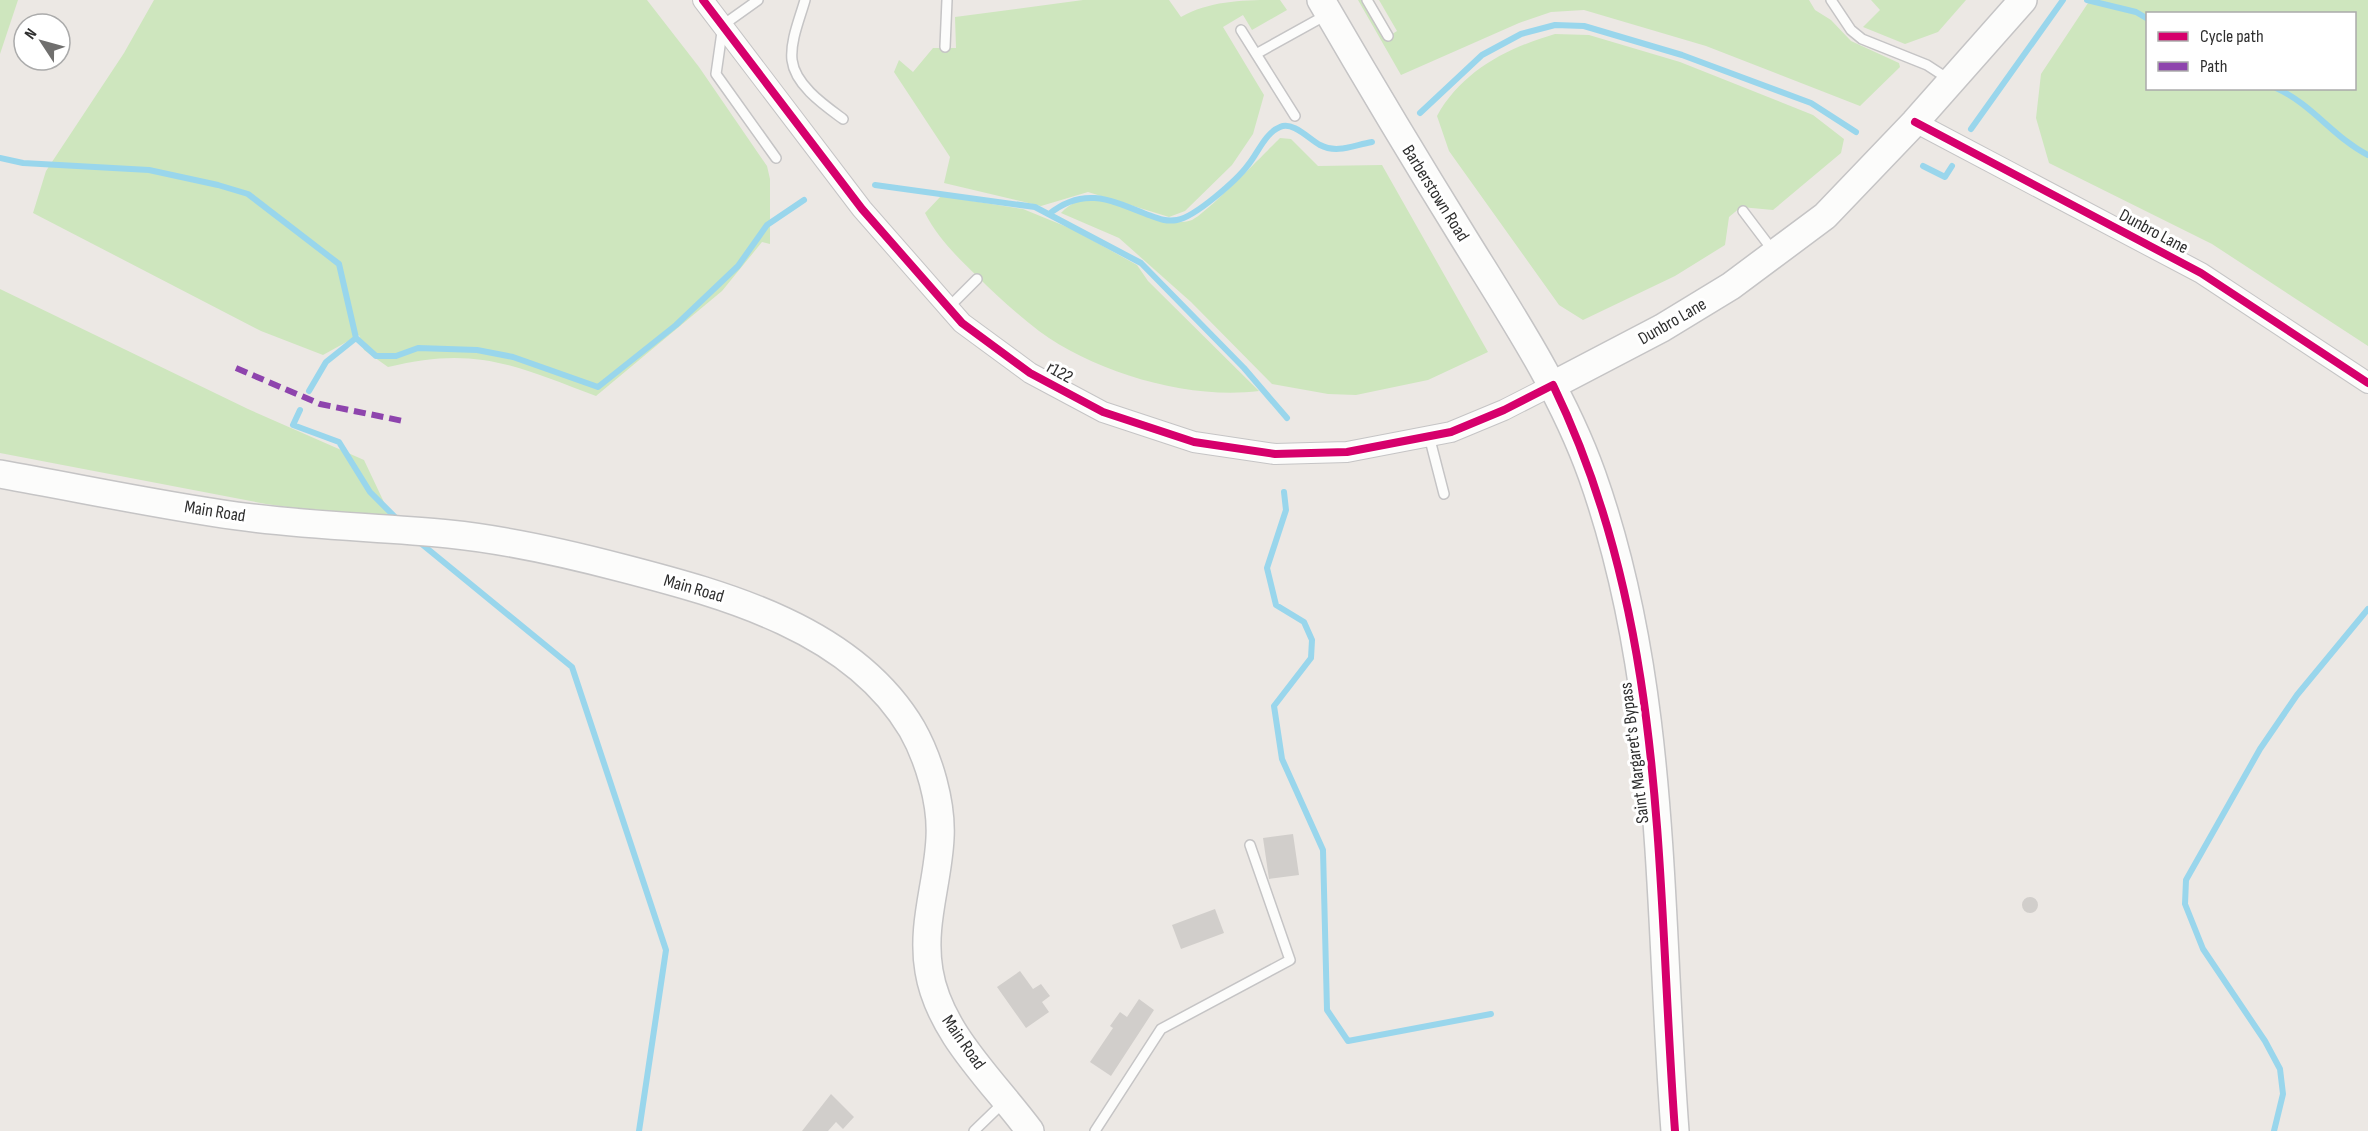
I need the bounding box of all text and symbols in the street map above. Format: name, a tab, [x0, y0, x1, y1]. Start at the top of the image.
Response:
north arrow	[12, 12, 72, 72]
legend	[2146, 12, 2356, 90]
text: N	[21, 25, 41, 43]
text: Cycle path	[2200, 26, 2264, 47]
text: Path	[2200, 56, 2228, 77]
street label: Barberstown Road	[1398, 141, 1474, 245]
street label: Dunbro Lane	[2116, 204, 2192, 258]
street label: Dunbro Lane	[1634, 294, 1710, 349]
street label: r122	[1043, 357, 1077, 388]
street label: Main Road	[183, 496, 247, 527]
street label: Main Road	[661, 570, 726, 607]
street label: Saint Margaret's Bypass	[1615, 681, 1654, 825]
street label: Main Road	[937, 1011, 990, 1074]

